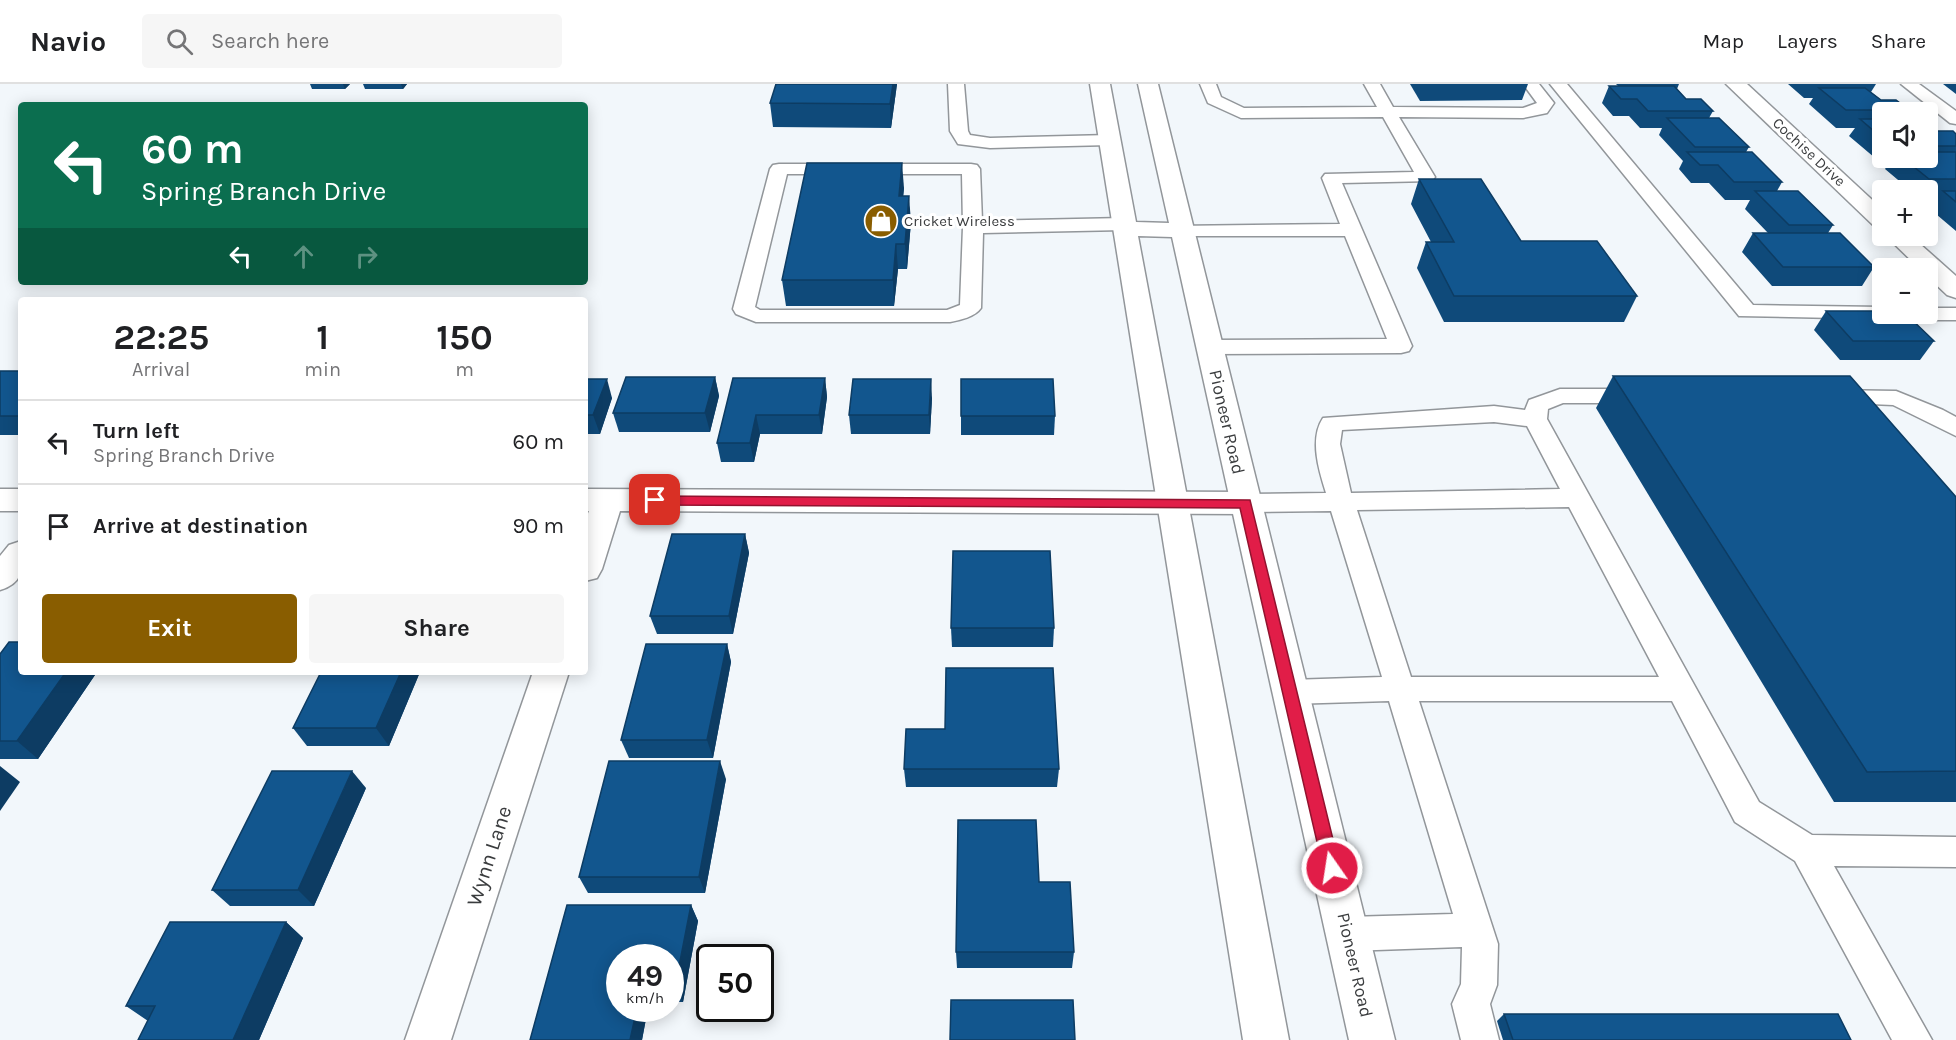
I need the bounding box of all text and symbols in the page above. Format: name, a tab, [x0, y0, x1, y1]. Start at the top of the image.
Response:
search box	[142, 14, 562, 68]
text: Navio	[30, 25, 106, 58]
icon: search	[163, 25, 196, 58]
text: Search here	[211, 28, 329, 54]
text: Map	[1702, 29, 1744, 53]
text: Layers	[1777, 29, 1838, 53]
text: Share	[1871, 29, 1926, 53]
map controls	[1872, 102, 1938, 324]
button: sound	[1872, 102, 1938, 168]
street label: Cochise Drive	[1769, 114, 1849, 190]
text: 60 m	[141, 124, 244, 174]
icon: left	[42, 126, 120, 204]
text: Spring Branch Drive	[141, 175, 386, 207]
button: +	[1872, 180, 1938, 246]
shop icon: Cricket Wireless	[863, 203, 899, 239]
place label: Cricket Wireless	[904, 212, 1015, 230]
icon: left	[224, 240, 257, 273]
icon: ahead	[287, 240, 320, 273]
icon: right	[350, 240, 383, 273]
button: −	[1872, 258, 1938, 324]
text: 22:25	[113, 316, 209, 358]
text: 1	[316, 316, 329, 358]
text: 150	[436, 316, 493, 358]
text: Arrival	[132, 358, 190, 381]
text: min	[304, 358, 341, 381]
text: m	[455, 358, 474, 381]
street label: Pioneer Road	[1204, 368, 1250, 476]
text: Turn left	[93, 418, 180, 444]
icon: left	[42, 426, 75, 459]
text: 60 m	[513, 429, 564, 455]
text: Spring Branch Drive	[93, 444, 275, 467]
pin	[629, 474, 680, 525]
icon: arrive	[638, 483, 671, 516]
icon: arrive	[42, 510, 75, 543]
text: Arrive at destination	[93, 513, 308, 539]
text: 90 m	[512, 513, 564, 539]
button: Exit	[42, 594, 297, 663]
button: Share	[309, 594, 564, 663]
street label: Wynn Lane	[462, 803, 516, 909]
position arrow	[1300, 836, 1364, 900]
street label: Pioneer Road	[1332, 911, 1378, 1019]
speed limit sign: 50	[696, 944, 774, 1022]
text: 49	[627, 958, 663, 994]
text: km/h	[626, 989, 664, 1007]

